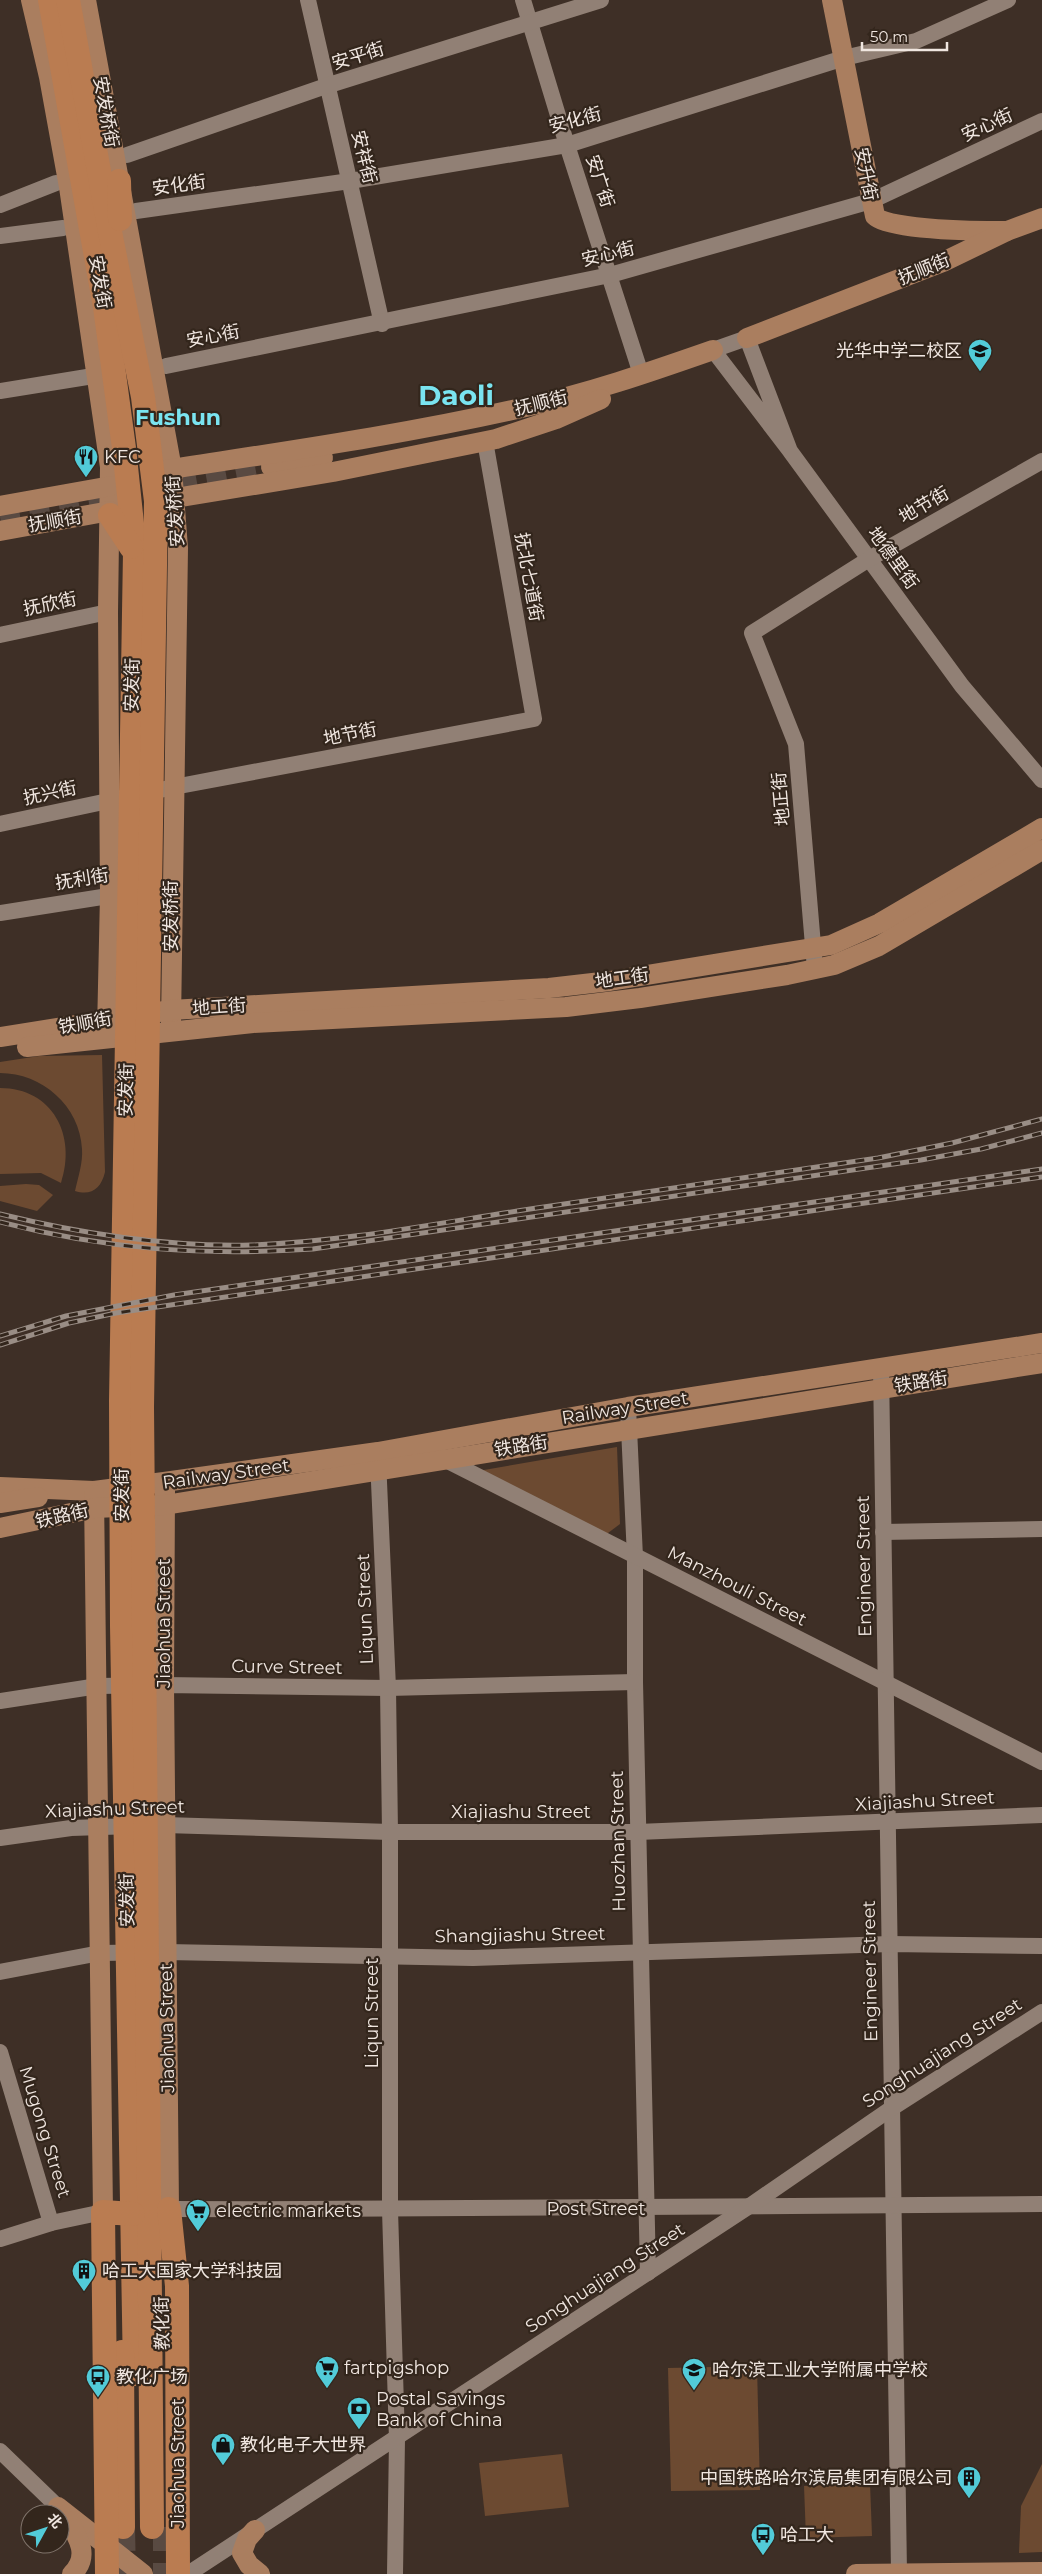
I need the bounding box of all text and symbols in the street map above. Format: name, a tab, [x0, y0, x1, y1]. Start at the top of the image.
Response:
scale bar	[862, 20, 947, 52]
text: 50 m	[870, 27, 908, 46]
street label: 安平街	[329, 38, 387, 74]
street label: 安发桥街	[89, 75, 123, 149]
street label: 安化街	[546, 102, 604, 138]
street label: 安心街	[958, 104, 1016, 146]
street label: 安祥街	[347, 128, 381, 186]
street label: 安升街	[850, 145, 882, 203]
street label: 安广街	[581, 152, 619, 210]
street label: 安化街	[151, 170, 207, 200]
street label: 安心街	[579, 237, 637, 271]
street label: 抚顺街	[895, 249, 953, 289]
street label: 安发街	[84, 254, 116, 310]
street label: 安心街	[184, 320, 242, 352]
school or university icon: 光华中学二校区	[967, 338, 993, 372]
place label: 光华中学二校区	[836, 340, 962, 362]
district label: Daoli	[418, 378, 494, 412]
street label: 抚顺街	[512, 386, 570, 420]
district label: Fushun	[135, 404, 221, 431]
restaurant icon: KFC	[73, 444, 99, 478]
place label: KFC	[104, 446, 141, 468]
street label: 安发桥街	[162, 474, 188, 548]
street label: 地节街	[895, 482, 953, 528]
street label: 抚顺街	[27, 505, 83, 537]
street label: 地德里街	[863, 522, 923, 594]
street label: 抚北七道街	[510, 531, 548, 623]
street label: 抚欣街	[21, 588, 79, 620]
street label: 安发街	[121, 658, 143, 712]
street label: 地节街	[321, 718, 379, 750]
street label: 地正街	[768, 771, 794, 827]
street label: 抚兴街	[21, 777, 79, 809]
street label: 抚利街	[54, 864, 110, 894]
street label: 安发桥街	[160, 880, 182, 952]
street label: 地工街	[594, 963, 650, 993]
street label: 地工街	[191, 994, 247, 1020]
street label: 铁顺街	[57, 1007, 113, 1039]
street label: 安发街	[115, 1063, 137, 1117]
street label: 铁路街	[893, 1367, 949, 1397]
street label: Railway Street	[560, 1387, 690, 1429]
street label: 铁路街	[493, 1431, 549, 1461]
street label: Railway Street	[161, 1454, 291, 1494]
street label: 安发街	[111, 1468, 133, 1522]
street label: Engineer Street	[852, 1495, 876, 1637]
street label: 铁路街	[33, 1499, 91, 1533]
street label: Manzhouli Street	[664, 1541, 810, 1631]
street label: Liqun Street	[352, 1553, 378, 1665]
street label: Jiaohua Street	[153, 1558, 175, 1689]
street label: Curve Street	[231, 1655, 343, 1679]
street label: Huozhan Street	[606, 1770, 630, 1912]
street label: Xiajiashu Street	[855, 1786, 995, 1816]
street label: Xiajiashu Street	[45, 1796, 185, 1822]
street label: Xiajiashu Street	[451, 1801, 591, 1823]
street label: 安发街	[116, 1873, 138, 1927]
street label: Engineer Street	[858, 1900, 882, 2042]
street label: Shangjiashu Street	[434, 1923, 606, 1947]
street label: Liqun Street	[361, 1957, 383, 2069]
street label: Jiaohua Street	[155, 1963, 179, 2094]
street label: Songhuajiang Street	[858, 1993, 1026, 2113]
street label: Mugong Street	[15, 2063, 75, 2201]
supermarket icon: electric markets	[185, 2198, 211, 2232]
street label: Post Street	[546, 2198, 646, 2220]
place label: electric markets	[216, 2200, 361, 2222]
street label: Songhuajiang Street	[521, 2218, 689, 2338]
building icon: 哈工大国家大学科技园	[71, 2258, 97, 2292]
place label: 哈工大国家大学科技园	[102, 2260, 282, 2282]
street label: 教化街	[151, 2296, 173, 2350]
supermarket icon: fartpigshop	[314, 2355, 340, 2389]
place label: fartpigshop	[344, 2357, 449, 2379]
school or university icon: 哈尔滨工业大学附属中学校	[681, 2357, 707, 2391]
place label: 哈尔滨工业大学附属中学校	[712, 2359, 928, 2381]
bus stop icon: 教化广场	[85, 2364, 111, 2398]
place label: 教化广场	[116, 2366, 188, 2388]
place label: Postal Savings Bank of China	[376, 2388, 505, 2431]
bank icon: Postal Savings Bank of China	[346, 2396, 372, 2430]
street label: Jiaohua Street	[167, 2398, 189, 2529]
shop icon: 教化电子大世界	[210, 2432, 236, 2466]
place label: 教化电子大世界	[240, 2434, 366, 2456]
building icon: 中国铁路哈尔滨局集团有限公司	[956, 2465, 982, 2499]
place label: 中国铁路哈尔滨局集团有限公司	[700, 2467, 952, 2489]
north arrow	[20, 2504, 70, 2554]
text: 北	[44, 2509, 66, 2532]
bus stop icon: 哈工大	[750, 2522, 776, 2556]
place label: 哈工大	[780, 2524, 834, 2546]

